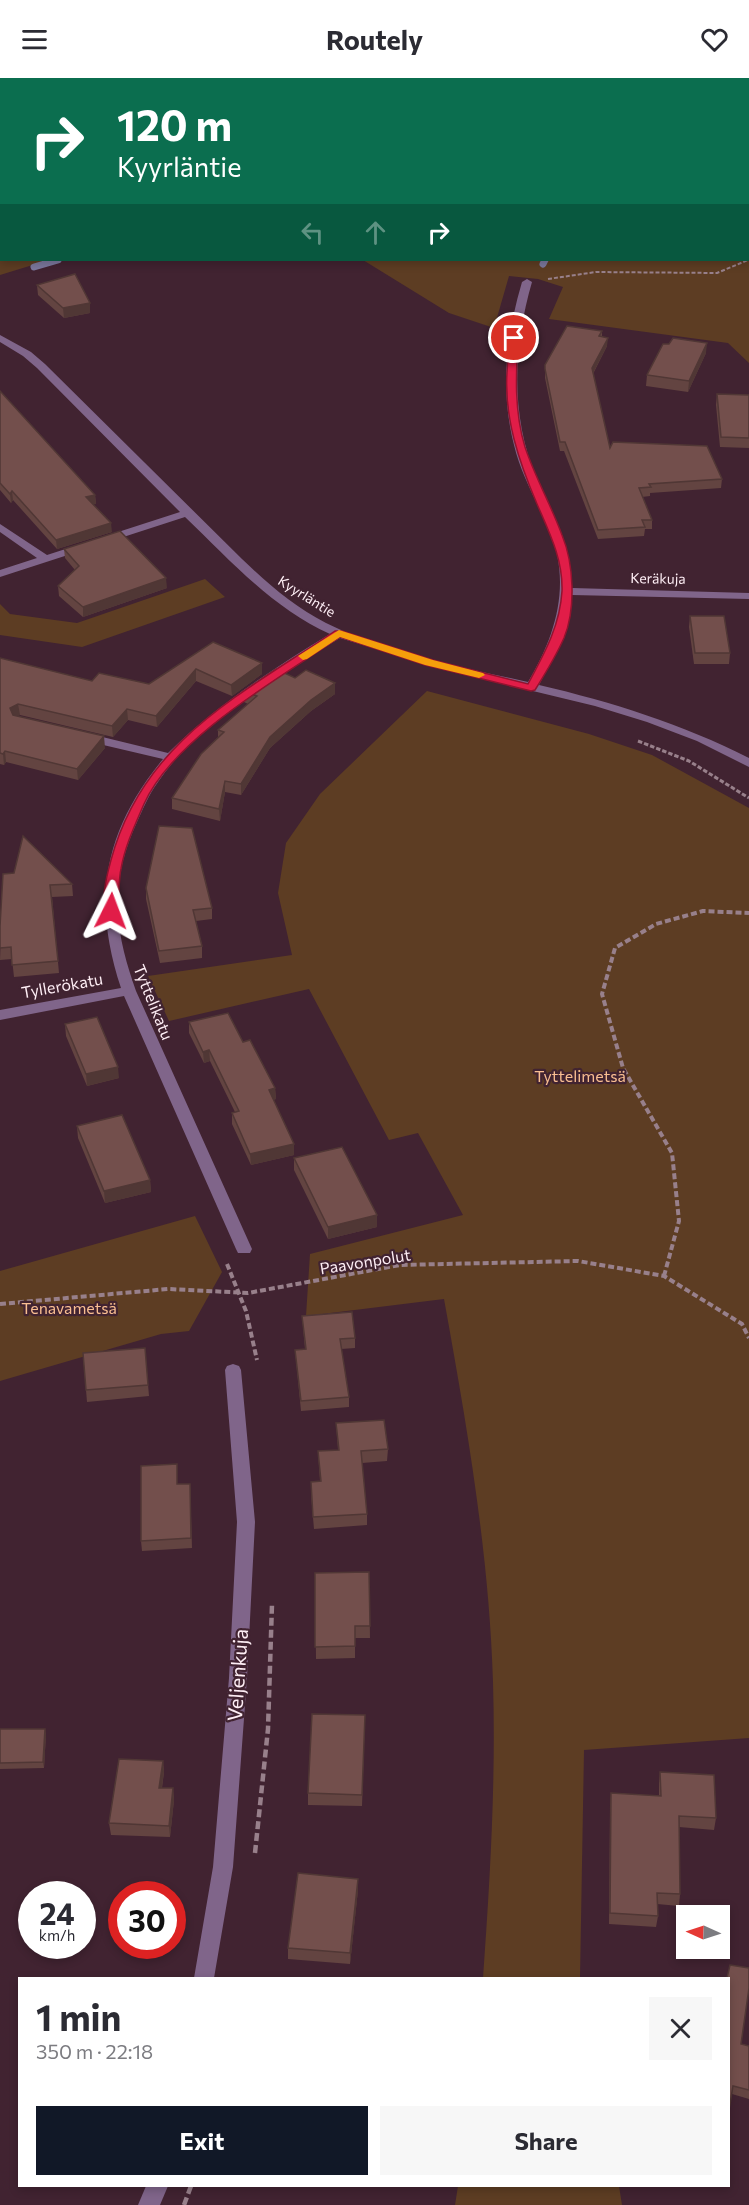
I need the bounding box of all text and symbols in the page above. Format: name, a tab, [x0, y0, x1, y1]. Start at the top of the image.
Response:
icon: menu	[18, 23, 51, 56]
text: Routely	[326, 23, 423, 56]
icon: heart	[698, 23, 731, 56]
text: 120 m	[117, 98, 232, 150]
icon: right	[18, 102, 96, 180]
text: Kyyrläntie	[117, 150, 242, 183]
icon: left	[296, 216, 329, 249]
icon: ahead	[359, 216, 392, 249]
icon: right	[422, 216, 455, 249]
pin	[488, 312, 539, 363]
icon: arrive	[497, 321, 530, 354]
street label: Keräkuja	[630, 569, 686, 587]
street label: Kyyrläntie	[275, 572, 339, 620]
position arrow	[79, 879, 143, 943]
street label: Tyttelikatu	[130, 962, 178, 1042]
street label: Tyllerökatu	[20, 968, 104, 1002]
park label: Tyttelimetsä	[534, 1066, 626, 1085]
street label: Paavonpolut	[318, 1244, 412, 1278]
park label: Tenavametsä	[21, 1298, 117, 1317]
street label: Veljenkuja	[222, 1628, 252, 1722]
speed limit sign: 30	[108, 1881, 186, 1959]
text: 24	[39, 1894, 75, 1931]
north arrow	[676, 1905, 730, 1959]
map controls	[676, 1905, 730, 1959]
text: km/h	[39, 1926, 75, 1944]
text: 1 min	[36, 1994, 121, 2038]
button: close	[649, 1997, 712, 2060]
text: 350 m · 22:18	[36, 2039, 153, 2063]
button: Exit	[36, 2106, 368, 2175]
button: Share	[380, 2106, 712, 2175]

